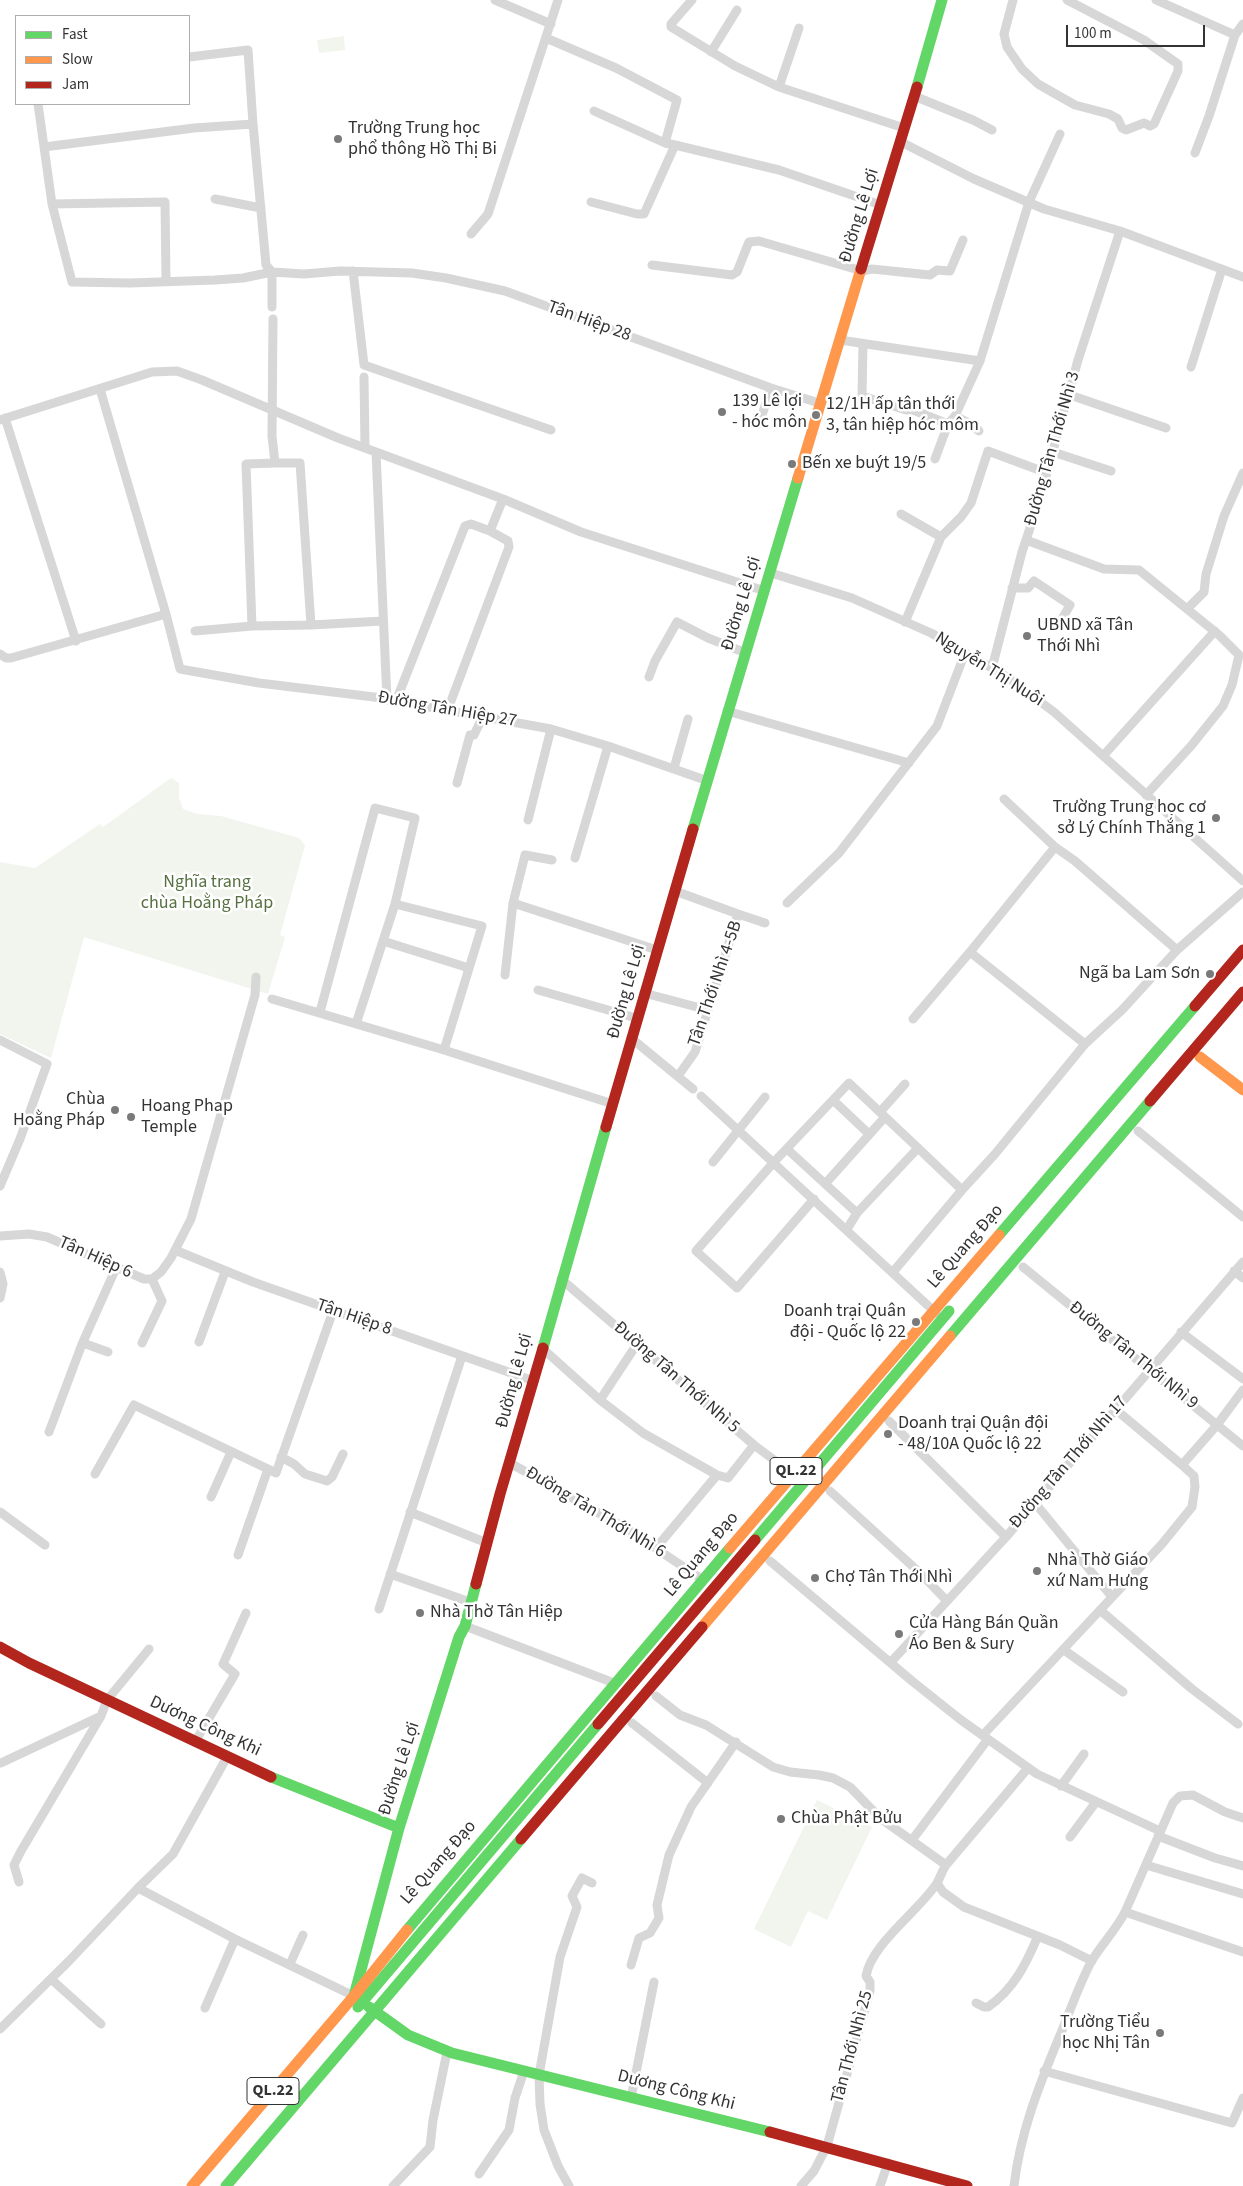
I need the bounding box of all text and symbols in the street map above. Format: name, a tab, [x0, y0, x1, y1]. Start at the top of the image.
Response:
legend	[15, 15, 190, 105]
scale bar	[1068, 15, 1207, 47]
text: 100 m	[1074, 23, 1112, 44]
text: Fast	[62, 24, 88, 45]
text: Slow	[62, 49, 93, 70]
text: Jam	[62, 74, 89, 95]
place label: Trường Trung học phổ thông Hồ Thị Bi	[348, 118, 497, 160]
marker: Trường Trung học phổ thông Hồ Thị Bi	[332, 133, 344, 145]
street label: Đường Lê Lợi	[835, 166, 885, 266]
street label: Tân Hiệp 28	[544, 297, 634, 347]
street label: Đường Tân Thới Nhì 3	[1021, 369, 1085, 529]
place label: 139 Lê lợi - hóc môn	[732, 391, 807, 434]
place label: 12/1H ấp tân thới 3, tân hiệp hóc môm	[826, 394, 979, 436]
marker: 139 Lê lợi - hóc môn	[716, 406, 728, 418]
marker: 12/1H ấp tân thới 3, tân hiệp hóc môm	[810, 409, 822, 421]
place label: Bến xe buýt 19/5	[802, 453, 926, 475]
marker: Bến xe buýt 19/5	[786, 458, 798, 470]
street label: Đường Lê Lợi	[717, 554, 767, 654]
place label: UBND xã Tân Thới Nhì	[1037, 615, 1133, 658]
street label: Nguyễn Thị Nuôi	[931, 628, 1047, 712]
marker: UBND xã Tân Thới Nhì	[1021, 630, 1033, 642]
street label: Đường Tân Hiệp 27	[376, 687, 518, 733]
place label: Trường Trung học cơ sở Lý Chính Thắng 1	[1053, 797, 1206, 840]
marker: Trường Trung học cơ sở Lý Chính Thắng 1	[1210, 812, 1222, 824]
park label: Nghĩa trang chùa Hoằng Pháp	[141, 872, 273, 914]
street label: Tân Thới Nhì 4-5B	[684, 918, 748, 1050]
street label: Đường Lê Lợi	[603, 942, 651, 1042]
place label: Ngã ba Lam Sơn	[1079, 963, 1200, 985]
marker: Ngã ba Lam Sơn	[1204, 968, 1216, 980]
place label: Chùa Hoằng Pháp	[13, 1089, 105, 1132]
place label: Hoang Phap Temple	[141, 1096, 233, 1138]
marker: Chùa Hoằng Pháp	[109, 1104, 121, 1116]
marker: Hoang Phap Temple	[125, 1111, 137, 1123]
street label: Lê Quang Đạo	[924, 1200, 1008, 1294]
street label: Tân Hiệp 6	[55, 1232, 135, 1284]
street label: Tân Hiệp 8	[313, 1295, 395, 1341]
street label: Đường Tân Thới Nhì 9	[1064, 1297, 1202, 1415]
place label: Doanh trại Quân đội - Quốc lộ 22	[783, 1301, 906, 1344]
marker: Doanh trại Quân đội - Quốc lộ 22	[910, 1316, 922, 1328]
street label: Đường Tân Thới Nhì 5	[609, 1317, 743, 1439]
street label: Đường Lê Lợi	[492, 1331, 538, 1431]
street label: Đường Tân Thới Nhì 17	[1005, 1392, 1133, 1534]
place label: Doanh trại Quận đội - 48/10A Quốc lộ 22	[898, 1413, 1048, 1456]
marker: Doanh trại Quận đội - 48/10A Quốc lộ 22	[882, 1428, 894, 1440]
road number: QL.22	[770, 1458, 822, 1484]
street label: Đường Tản Thới Nhì 6	[521, 1463, 669, 1563]
street label: Lê Quang Đạo	[660, 1508, 744, 1602]
place label: Nhà Thờ Giáo xứ Nam Hưng	[1047, 1550, 1148, 1592]
marker: Nhà Thờ Giáo xứ Nam Hưng	[1031, 1565, 1043, 1577]
place label: Chợ Tân Thới Nhì	[825, 1567, 952, 1589]
marker: Chợ Tân Thới Nhì	[809, 1572, 821, 1584]
place label: Nhà Thờ Tân Hiệp	[430, 1602, 563, 1624]
marker: Nhà Thờ Tân Hiệp	[414, 1607, 426, 1619]
place label: Cửa Hàng Bán Quần Áo Ben & Sury	[909, 1613, 1058, 1656]
marker: Cửa Hàng Bán Quần Áo Ben & Sury	[893, 1628, 905, 1640]
street label: Dương Công Khi	[146, 1692, 264, 1762]
street label: Đường Lê Lợi	[375, 1719, 425, 1819]
place label: Chùa Phật Bửu	[791, 1808, 902, 1830]
marker: Chùa Phật Bửu	[775, 1813, 787, 1825]
street label: Lê Quang Đạo	[397, 1816, 481, 1910]
street label: Tân Thới Nhì 25	[828, 1988, 878, 2106]
place label: Trường Tiểu học Nhị Tân	[1060, 2012, 1150, 2054]
marker: Trường Tiểu học Nhị Tân	[1154, 2027, 1166, 2039]
street label: Dương Công Khi	[615, 2066, 737, 2116]
road number: QL.22	[247, 2078, 299, 2104]

